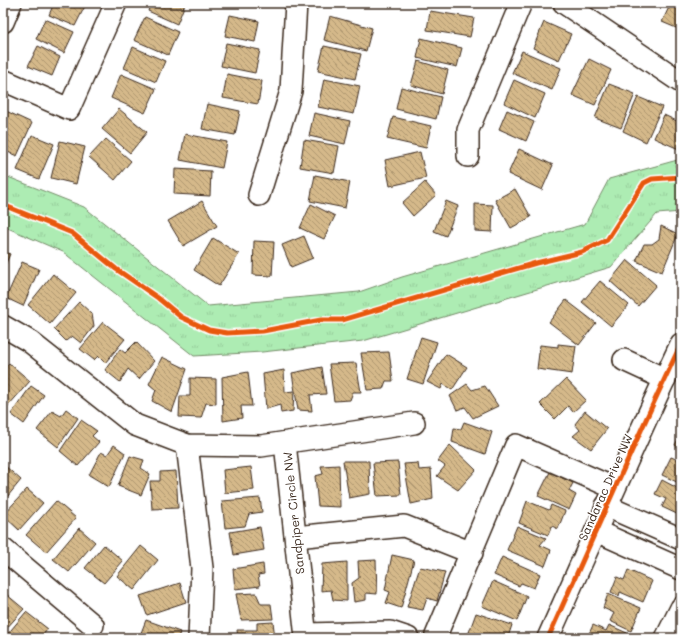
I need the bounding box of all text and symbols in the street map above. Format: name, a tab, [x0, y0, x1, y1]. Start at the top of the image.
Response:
street label: Sandarac Drive NW	[574, 431, 636, 543]
street label: Sandpiper Circle NW	[279, 451, 307, 575]

